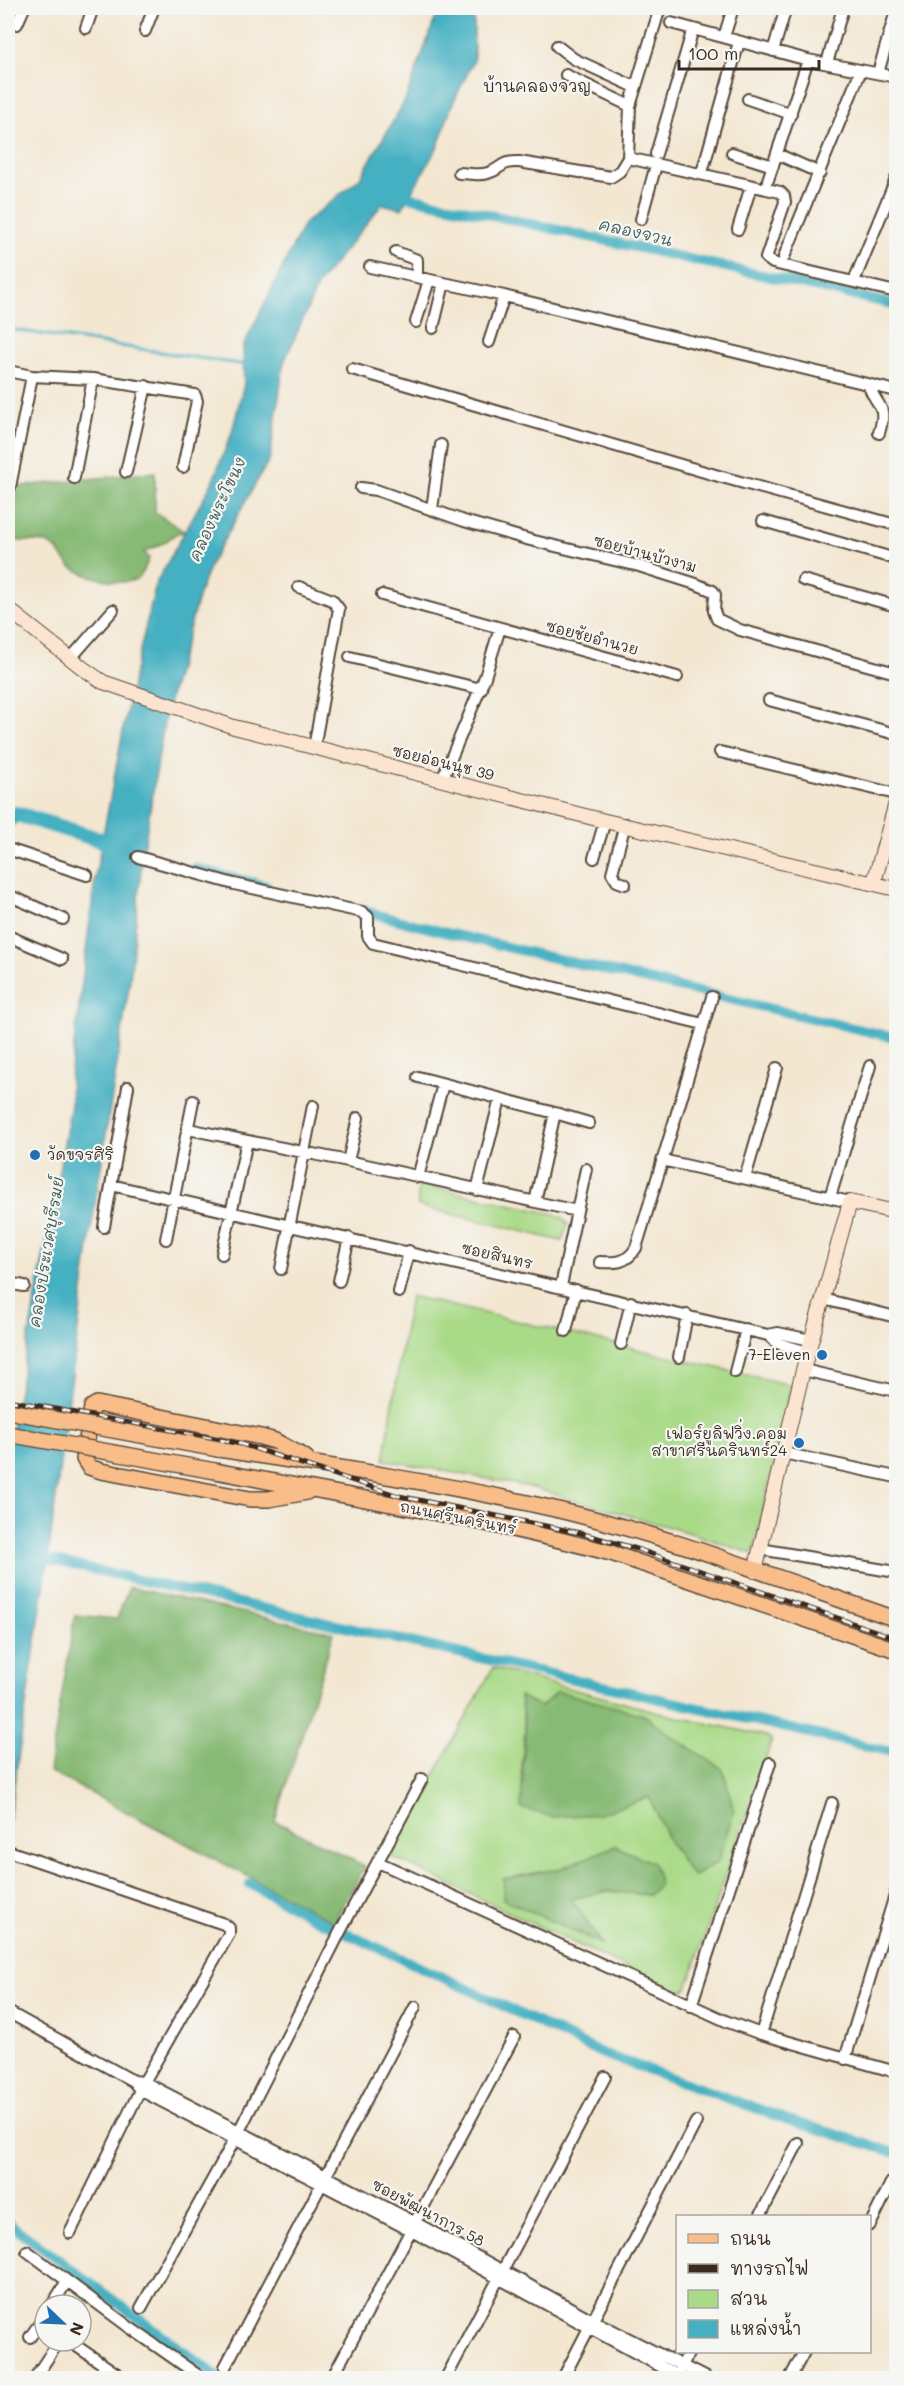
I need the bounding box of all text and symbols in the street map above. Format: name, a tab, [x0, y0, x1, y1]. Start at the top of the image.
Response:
scale bar	[679, 33, 818, 71]
text: 100 m	[688, 41, 738, 65]
district label: บ้านคลองจวญ	[483, 75, 591, 96]
water label: คลองจวน	[597, 213, 675, 250]
water label: คลองพระโขนง	[183, 453, 250, 564]
street label: ซอยบ้านบัวงาม	[591, 529, 699, 576]
street label: ซอยชัยอำนวย	[544, 614, 641, 659]
street label: ซอยอ่อนนุช 39	[390, 740, 496, 786]
place label: วัดขจรศิริ	[47, 1144, 114, 1164]
marker: วัดขจรศิริ	[28, 1148, 42, 1162]
water label: คลองประเวศบุรีรมย์	[23, 1173, 71, 1329]
street label: ซอยสินทร	[460, 1237, 535, 1273]
place label: 7-Eleven	[748, 1344, 810, 1364]
marker: 7-Eleven	[815, 1348, 829, 1362]
place label: เฟอร์ยูลิฟวิ่ง.คอม สาขาศรีนครินทร์24	[651, 1418, 787, 1460]
marker: เฟอร์ยูลิฟวิ่ง.คอม สาขาศรีนครินทร์24	[792, 1436, 806, 1450]
street label: ถนนศรีนครินทร์	[398, 1496, 518, 1538]
street label: ซอยพัฒนาการ 58	[369, 2174, 488, 2250]
legend	[676, 2215, 871, 2353]
text: ถนน	[730, 2226, 771, 2250]
text: ทางรถไฟ	[730, 2256, 809, 2280]
text: สวน	[730, 2286, 767, 2310]
north arrow	[33, 2293, 93, 2353]
text: แหล่งน้ำ	[730, 2312, 801, 2340]
text: N	[65, 2319, 89, 2339]

